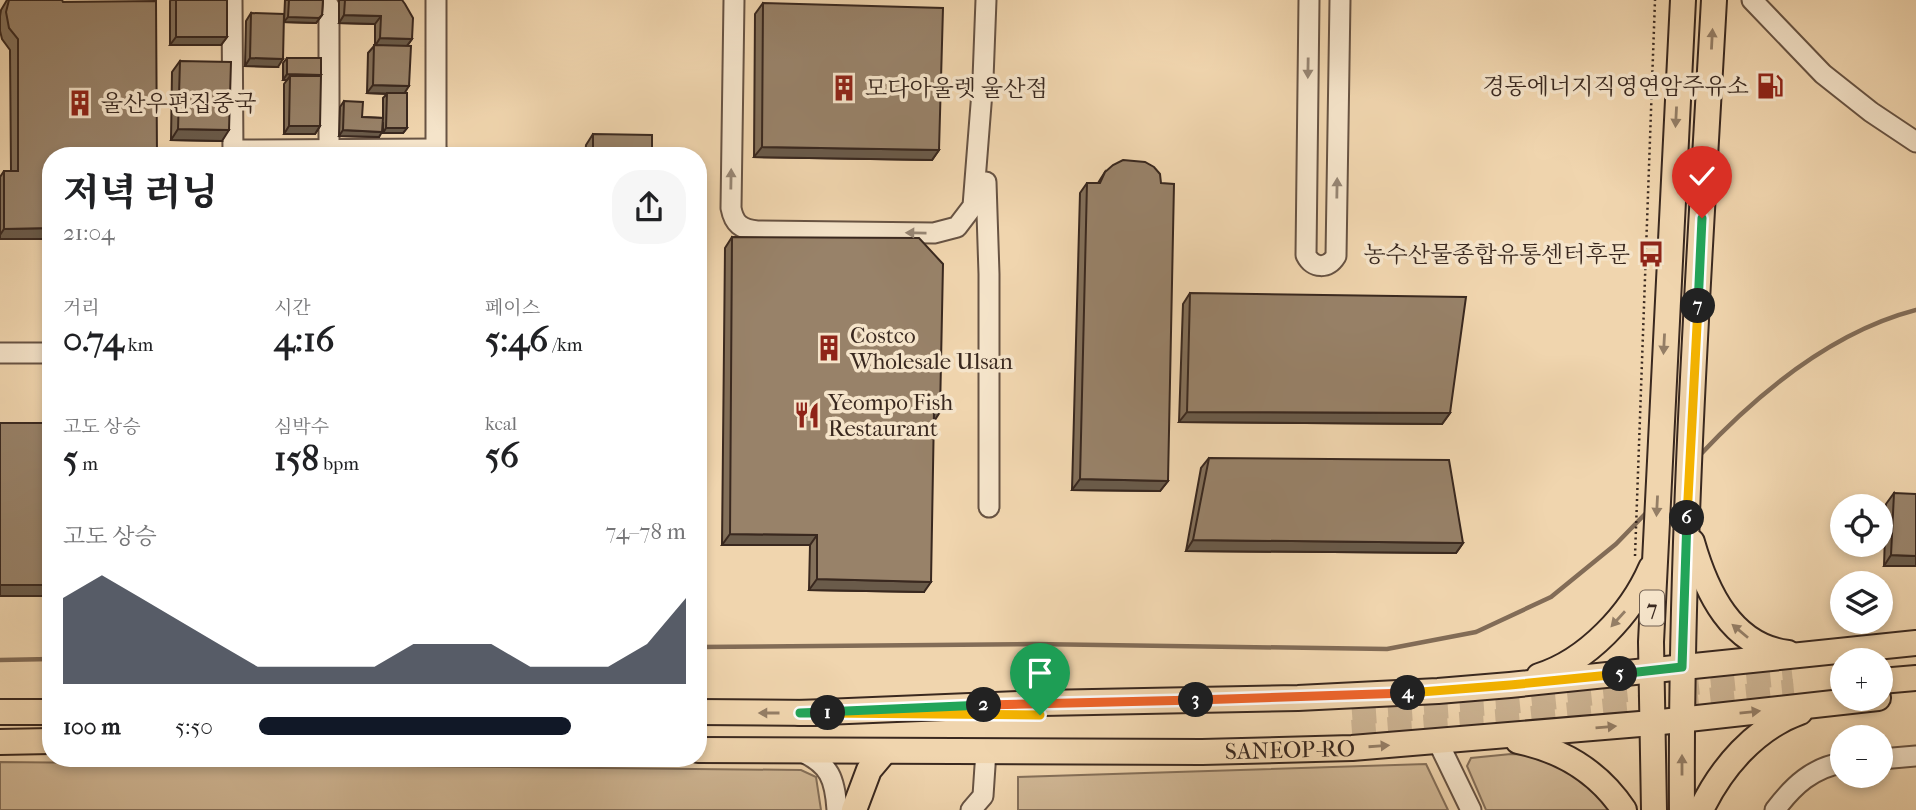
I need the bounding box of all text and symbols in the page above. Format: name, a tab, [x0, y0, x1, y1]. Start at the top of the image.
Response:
one-way arrow	[1707, 28, 1718, 50]
one-way arrow	[1303, 57, 1314, 79]
fuel station icon: 경동에너지직영연암주유소	[1755, 71, 1785, 101]
building icon: 모다아울렛 울산점	[829, 73, 859, 103]
place label: 경동에너지직영연암주유소	[1482, 73, 1749, 100]
place label: 모다아울렛 울산점	[865, 75, 1048, 102]
building icon: 울산우편집중국	[65, 88, 95, 118]
place label: 울산우편집중국	[101, 90, 257, 117]
one-way arrow	[1670, 106, 1681, 128]
pin	[1672, 146, 1732, 218]
icon: check	[1683, 157, 1721, 195]
one-way arrow	[725, 168, 737, 190]
text: 저녁 러닝	[63, 170, 218, 215]
button: share	[612, 170, 686, 244]
one-way arrow	[1331, 176, 1343, 198]
text: 21:04	[63, 219, 115, 246]
one-way arrow	[905, 227, 927, 239]
bus stop icon: 농수산물종합유통센터후문	[1636, 239, 1666, 269]
place label: 농수산물종합유통센터후문	[1363, 241, 1630, 268]
pin: 7	[1680, 288, 1716, 324]
text: 7	[1693, 294, 1702, 316]
text: 거리	[63, 297, 100, 319]
text: 시간	[274, 297, 311, 319]
text: 페이스	[485, 297, 540, 319]
text: 0.74	[63, 319, 124, 360]
text: 4:16	[274, 319, 334, 360]
text: 5:46	[485, 319, 548, 360]
place label: Costco Wholesale Ulsan	[849, 322, 1013, 375]
building icon: Costco Wholesale Ulsan	[814, 333, 844, 363]
one-way arrow	[1659, 333, 1670, 355]
text: km	[124, 334, 153, 356]
text: /km	[548, 334, 583, 356]
place label: Yeompo Fish Restaurant	[827, 389, 953, 442]
restaurant icon: Yeompo Fish Restaurant	[792, 400, 822, 430]
text: kcal	[485, 413, 517, 435]
text: 고도 상승	[63, 416, 141, 438]
text: 심박수	[274, 416, 329, 438]
text: 56	[485, 435, 519, 476]
text: 5	[63, 438, 78, 479]
text: 158	[274, 438, 319, 479]
text: m	[78, 453, 98, 475]
text: bpm	[319, 453, 359, 475]
map controls	[1830, 494, 1893, 788]
button: locate	[1830, 494, 1893, 557]
one-way arrow	[1651, 495, 1662, 517]
pin: 6	[1670, 500, 1704, 536]
text: 6	[1681, 506, 1692, 528]
text: 74–78 m	[605, 518, 686, 545]
text: 고도 상승	[63, 523, 157, 550]
button: layers	[1830, 571, 1893, 634]
road number: 7	[1640, 590, 1664, 626]
one-way arrow	[1610, 610, 1626, 628]
one-way arrow	[1732, 623, 1750, 638]
pin	[1010, 643, 1070, 715]
button: +	[1830, 648, 1893, 711]
icon: arrive	[1021, 654, 1059, 692]
pin: 5	[1602, 656, 1638, 692]
text: 5	[1615, 662, 1624, 684]
pin: 4	[1390, 676, 1426, 710]
text: 4	[1402, 681, 1413, 703]
pin: 3	[1178, 682, 1214, 718]
pin: 2	[967, 688, 1002, 722]
text: 3	[1192, 688, 1199, 710]
text: 2	[979, 693, 988, 715]
pin: 1	[810, 696, 846, 730]
text: 1	[824, 701, 831, 723]
one-way arrow	[758, 707, 780, 718]
one-way arrow	[1739, 707, 1761, 718]
text: 100 m	[63, 713, 121, 740]
text: 5:50	[175, 713, 213, 740]
one-way arrow	[1595, 721, 1617, 732]
button: −	[1830, 725, 1893, 788]
street label: SANEOP-RO	[1224, 735, 1355, 765]
one-way arrow	[1368, 740, 1390, 751]
one-way arrow	[1676, 754, 1688, 776]

